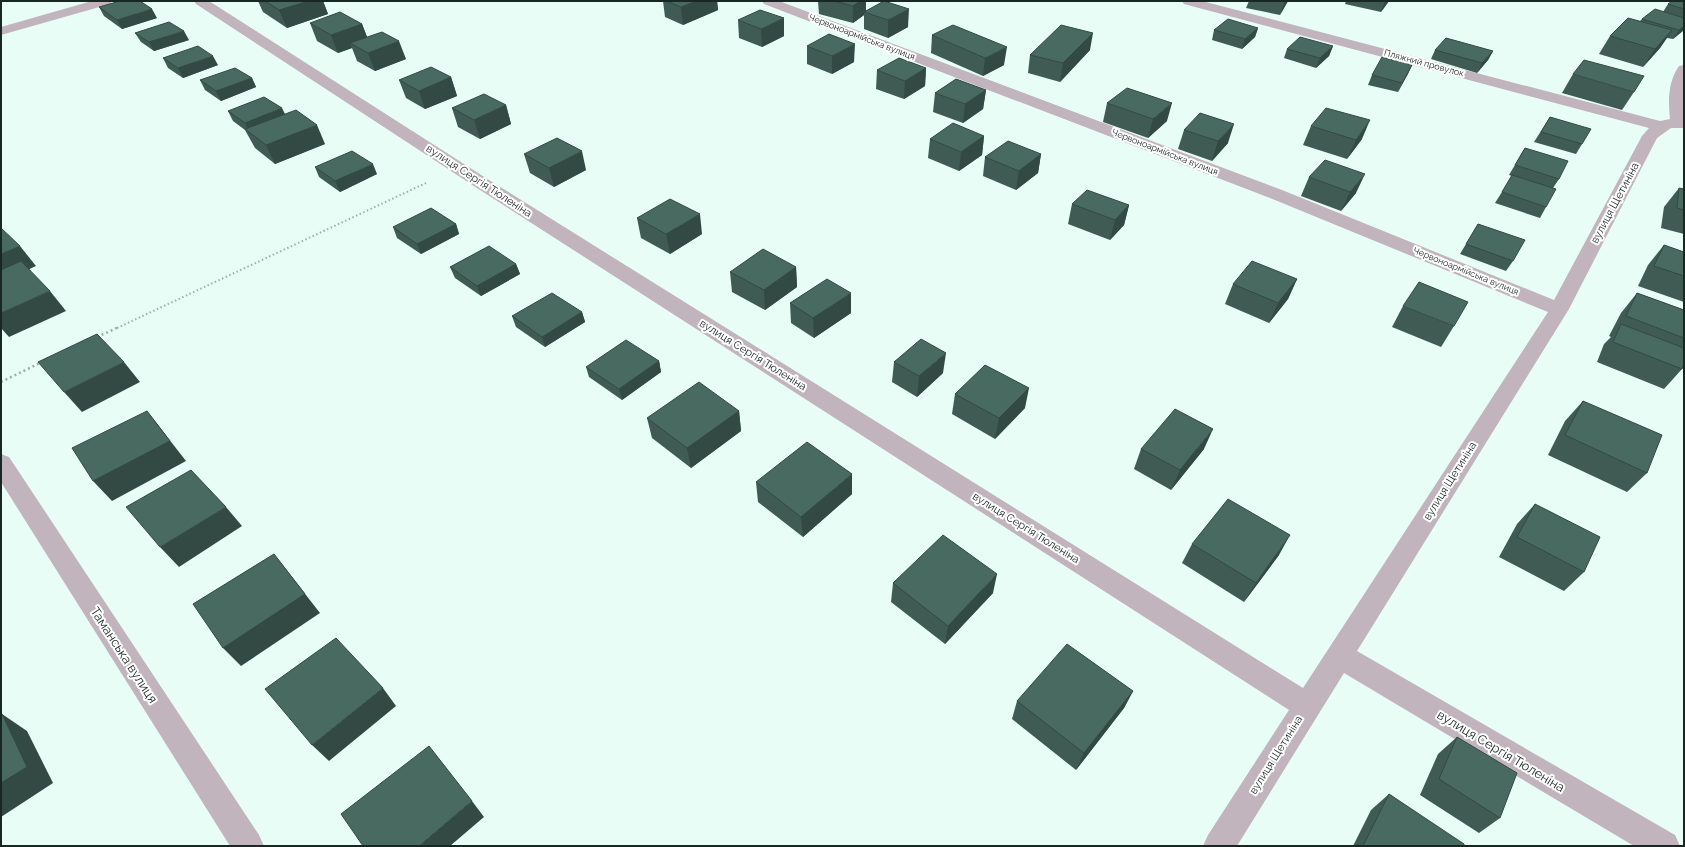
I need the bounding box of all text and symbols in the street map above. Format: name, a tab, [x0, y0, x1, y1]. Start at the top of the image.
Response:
street label: Червоноармійська вулиця	[808, 12, 916, 62]
street label: Пляжний провулок	[1383, 48, 1465, 79]
street label: Червоноармійська вулиця	[1111, 127, 1219, 177]
street label: вулиця Сергія Тюленіна	[424, 142, 534, 220]
street label: вулиця Щетиніна	[1588, 160, 1642, 246]
street label: Червоноармійська вулиця	[1412, 245, 1520, 297]
street label: вулиця Сергія Тюленіна	[697, 317, 809, 393]
street label: вулиця Щетиніна	[1421, 439, 1479, 523]
street label: вулиця Сергія Тюленіна	[970, 490, 1082, 566]
street label: Таманська вулиця	[87, 604, 161, 706]
street label: вулиця Сергія Тюленіна	[1435, 707, 1567, 795]
street label: вулиця Щетиніна	[1247, 713, 1305, 797]

